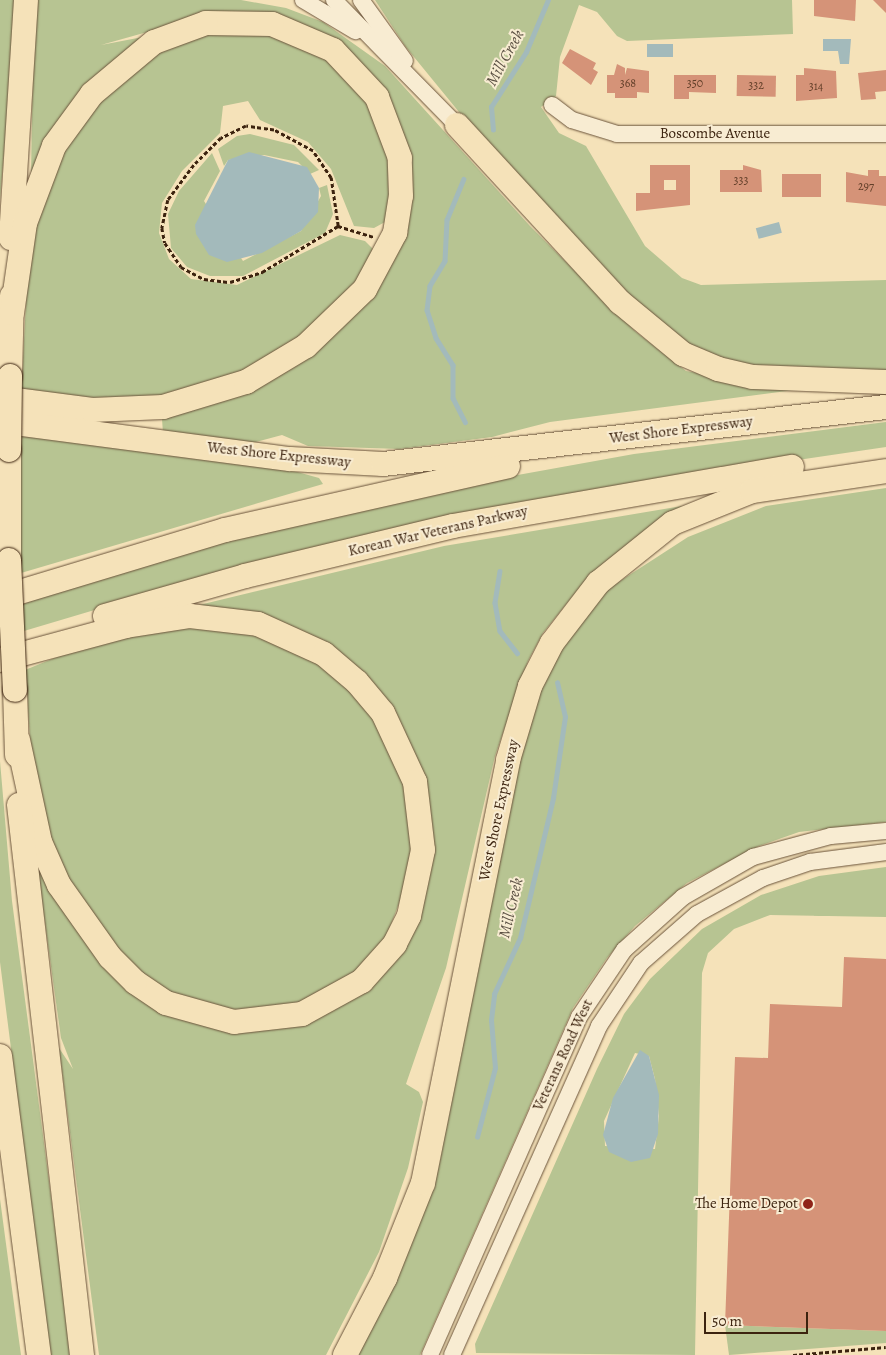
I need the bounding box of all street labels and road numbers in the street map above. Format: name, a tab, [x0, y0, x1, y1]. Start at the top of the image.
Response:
street label: Boscombe Avenue	[660, 125, 770, 143]
street label: West Shore Expressway	[608, 412, 754, 448]
street label: West Shore Expressway	[206, 439, 352, 471]
street label: Korean War Veterans Parkway	[347, 502, 529, 560]
street label: West Shore Expressway	[475, 738, 523, 882]
street label: Veterans Road West	[529, 996, 597, 1114]

